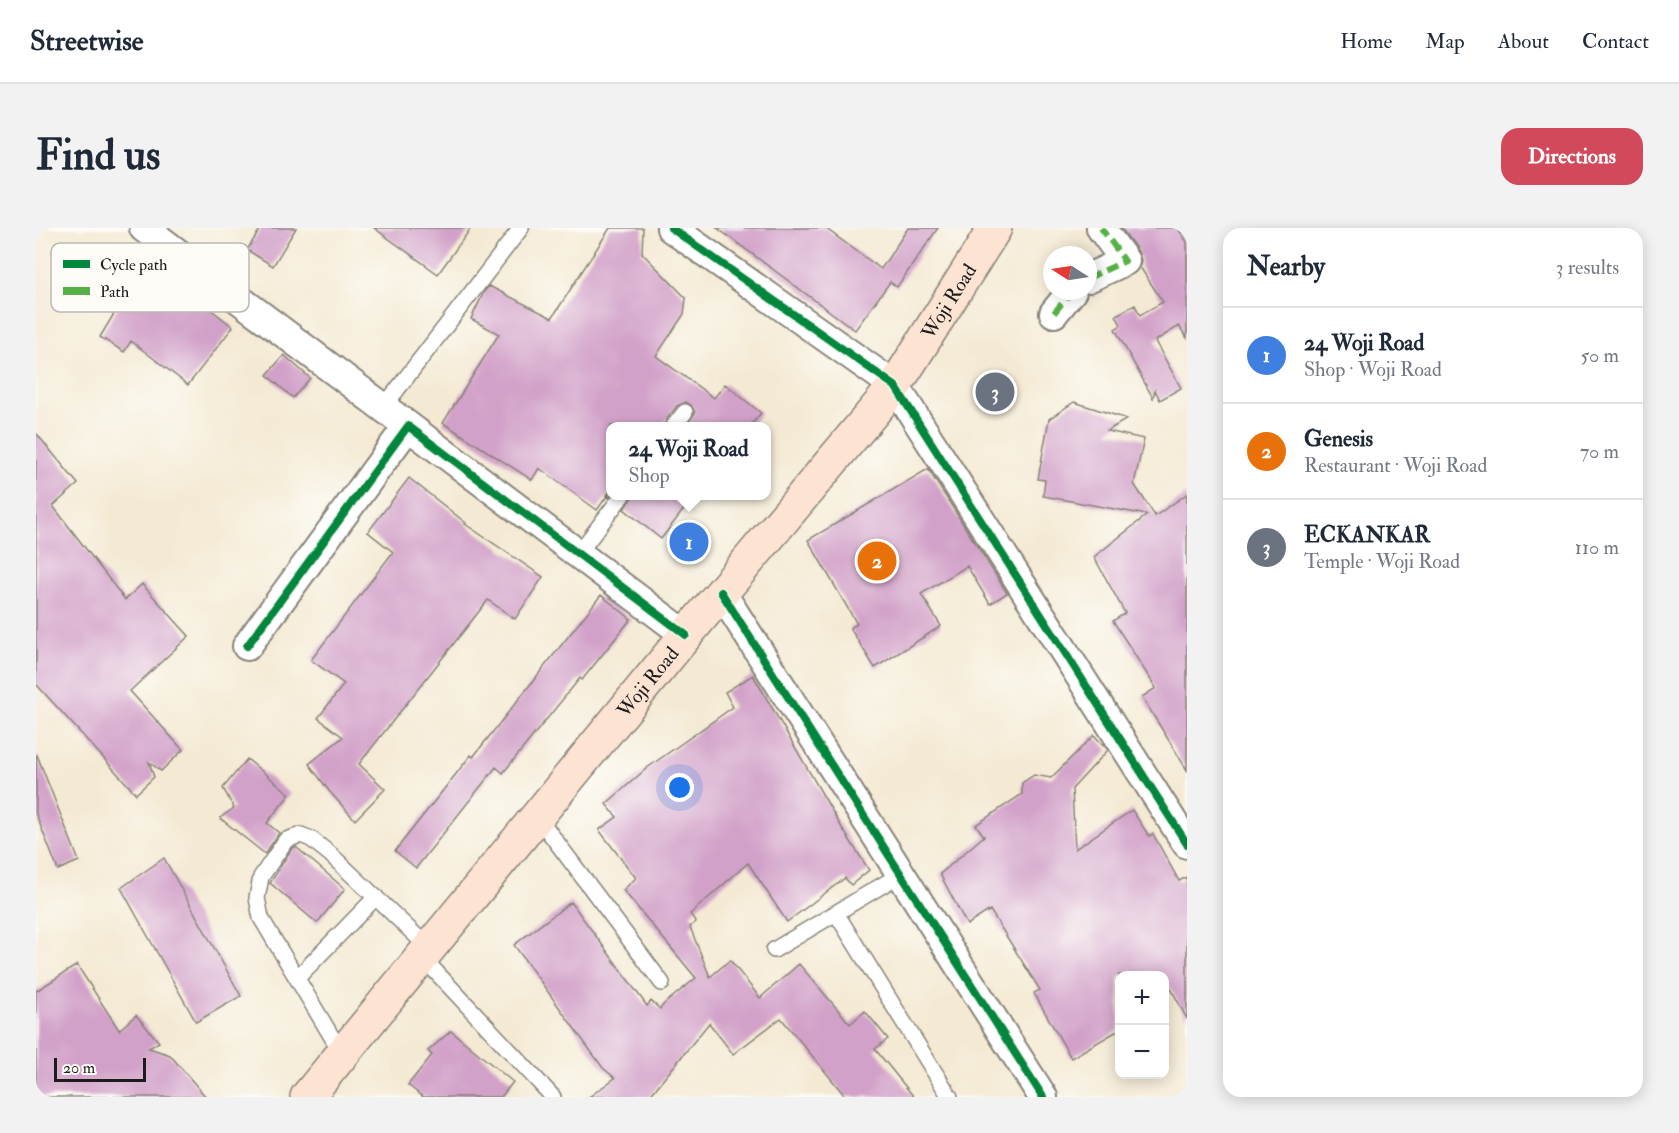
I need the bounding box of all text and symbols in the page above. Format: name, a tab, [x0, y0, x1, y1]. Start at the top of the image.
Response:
text: Streetwise	[30, 24, 144, 59]
text: Home	[1340, 28, 1392, 55]
text: Map	[1425, 28, 1465, 55]
text: About	[1498, 28, 1549, 55]
text: Contact	[1582, 28, 1649, 55]
button: Directions	[1501, 128, 1643, 185]
text: Find us	[36, 130, 160, 182]
legend	[51, 243, 249, 312]
north arrow	[1043, 246, 1097, 300]
text: Nearby	[1247, 251, 1325, 283]
text: Cycle path	[100, 255, 168, 276]
text: 3 results	[1556, 255, 1619, 280]
street label: Woji Road	[915, 259, 982, 345]
text: Path	[100, 282, 130, 302]
text: 24 Woji Road	[1304, 329, 1424, 357]
text: 1	[1263, 343, 1270, 368]
text: 50 m	[1580, 343, 1619, 368]
text: Shop · Woji Road	[1304, 357, 1442, 382]
pin: 3	[976, 370, 1014, 414]
popup	[606, 422, 771, 500]
text: Genesis	[1304, 425, 1373, 453]
text: 24 Woji Road	[628, 435, 749, 463]
text: 2	[1261, 439, 1272, 464]
text: 70 m	[1580, 439, 1619, 464]
text: Restaurant · Woji Road	[1304, 453, 1487, 478]
text: Shop	[628, 463, 670, 488]
pin: 1	[670, 520, 708, 564]
text: ECKANKAR	[1304, 521, 1430, 549]
text: 3	[1263, 535, 1270, 560]
text: 110 m	[1575, 535, 1619, 560]
pin: 2	[858, 538, 896, 584]
text: Temple · Woji Road	[1304, 549, 1460, 574]
street label: Woji Road	[611, 642, 684, 723]
your location	[665, 773, 694, 802]
map controls	[1115, 971, 1169, 1079]
button: +	[1115, 971, 1169, 1025]
button: −	[1115, 1025, 1169, 1079]
scale bar	[54, 1055, 146, 1082]
text: 20 m	[63, 1058, 95, 1078]

